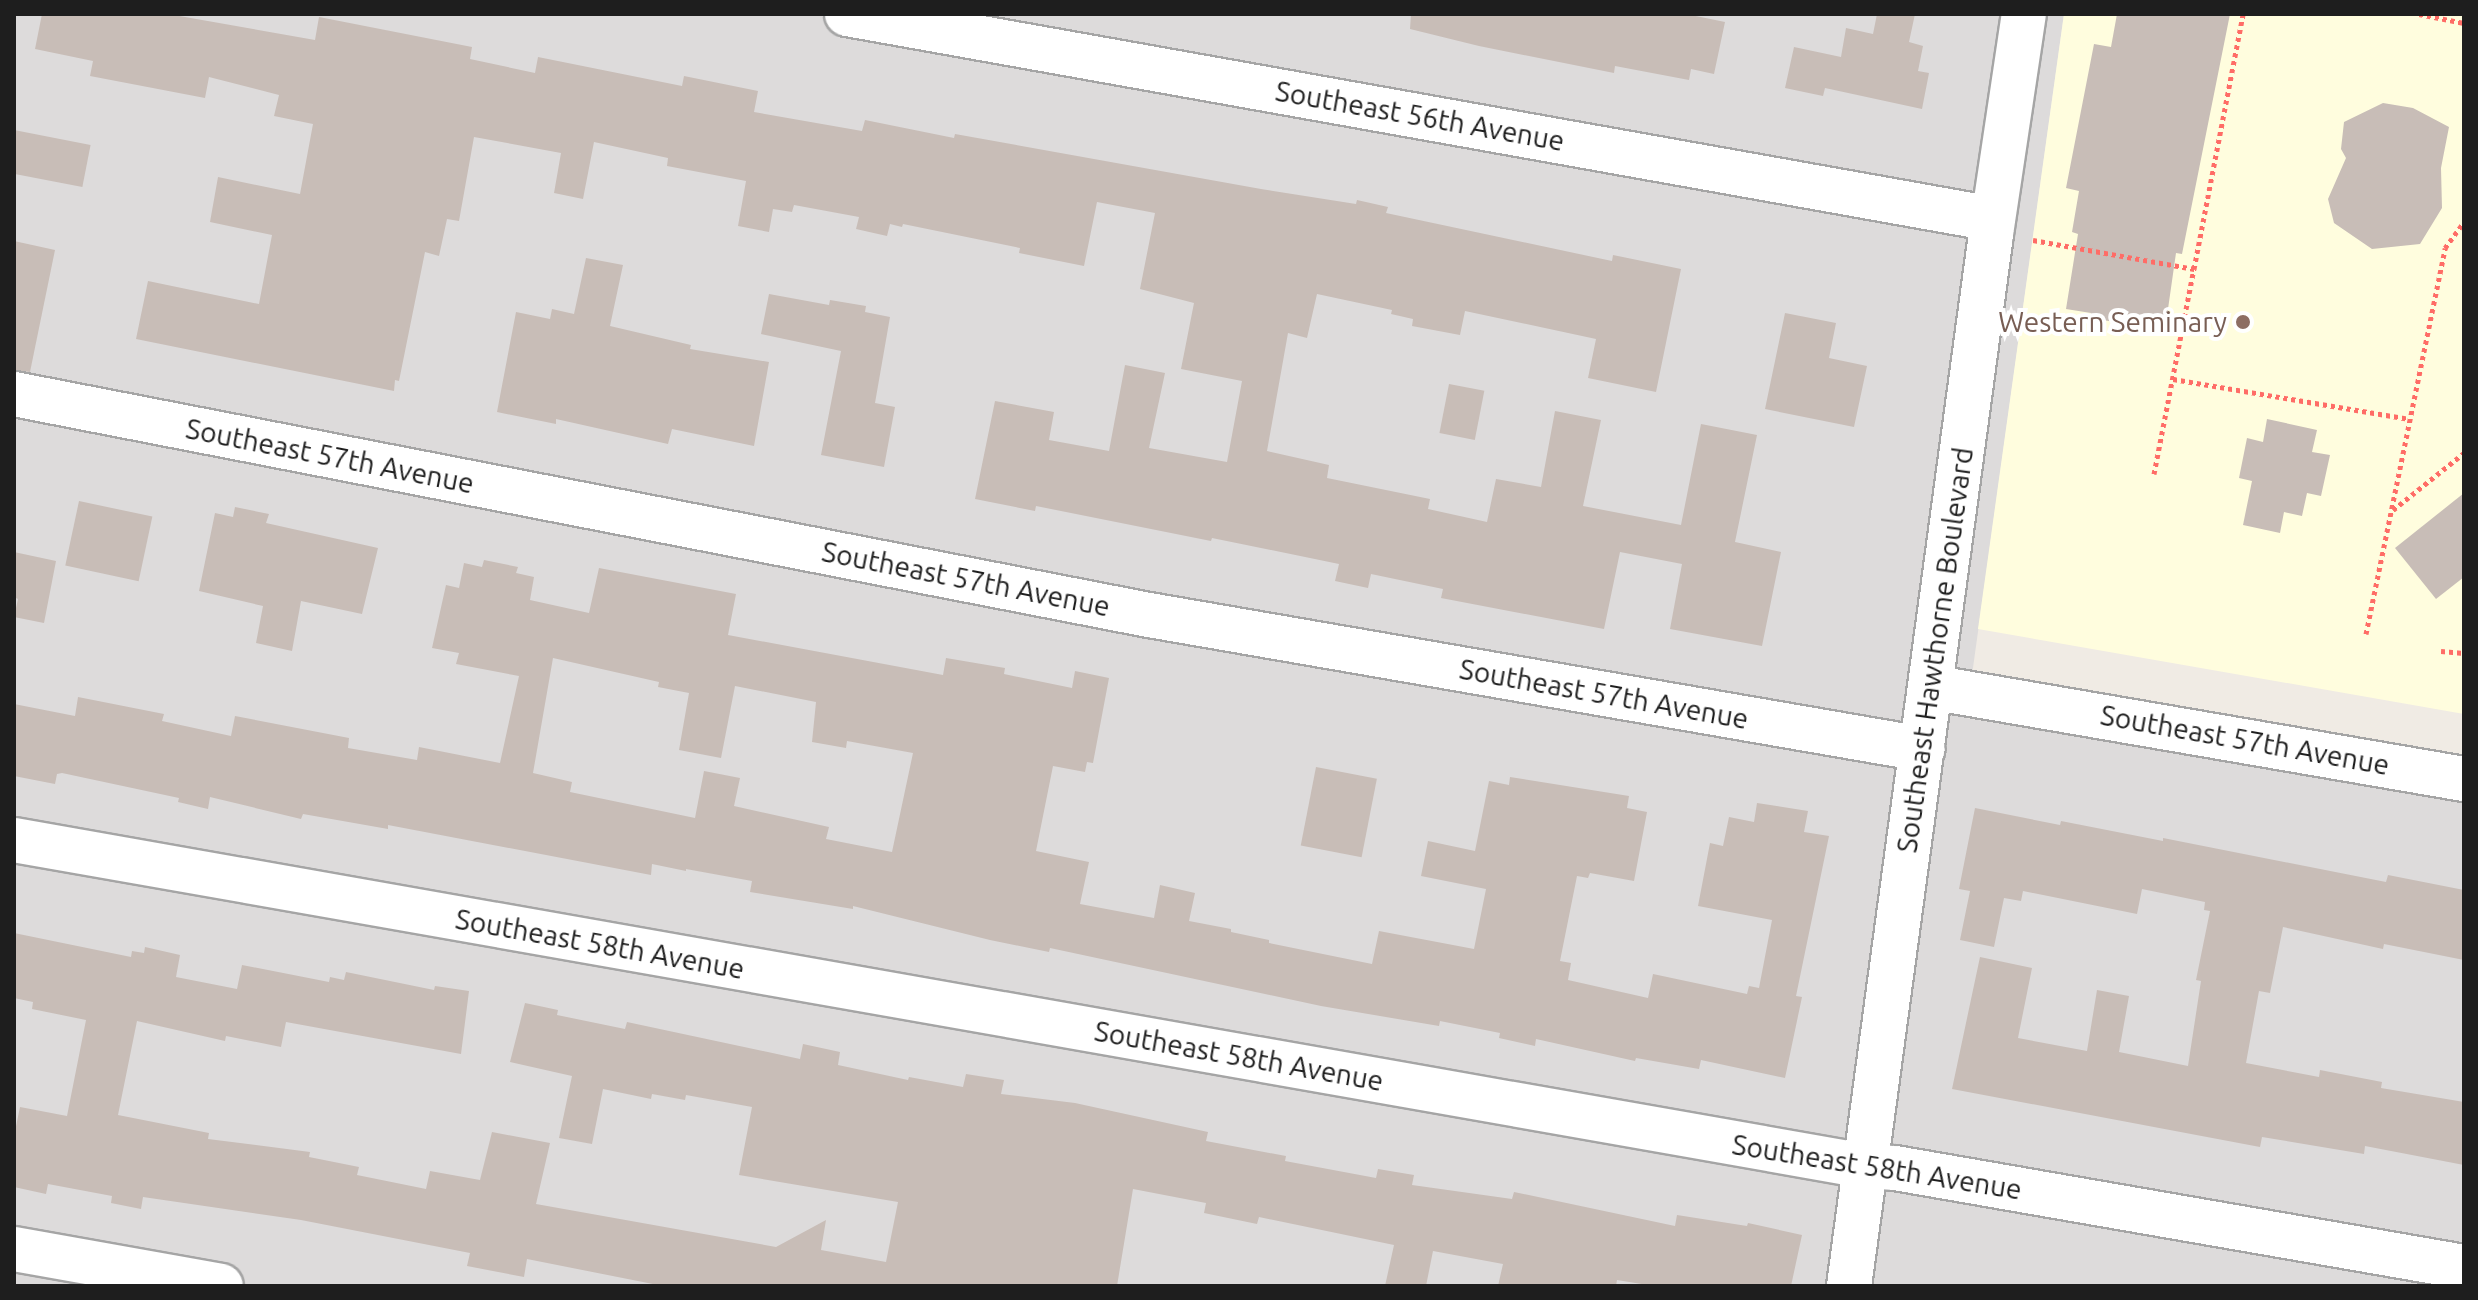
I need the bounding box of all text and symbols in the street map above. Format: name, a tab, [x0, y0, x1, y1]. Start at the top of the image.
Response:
street label: Southeast 56th Avenue	[1273, 74, 1567, 158]
place label: Western Seminary	[1998, 305, 2227, 339]
marker: Western Seminary	[2234, 313, 2252, 331]
street label: Southeast 57th Avenue	[183, 412, 477, 500]
street label: Southeast Hawthorne Boulevard	[1890, 445, 1980, 855]
street label: Southeast 57th Avenue	[819, 535, 1113, 623]
street label: Southeast 57th Avenue	[1457, 652, 1751, 736]
street label: Southeast 57th Avenue	[2098, 698, 2392, 782]
street label: Southeast 58th Avenue	[453, 902, 747, 986]
street label: Southeast 58th Avenue	[1092, 1014, 1386, 1098]
street label: Southeast 58th Avenue	[1730, 1128, 2024, 1206]

